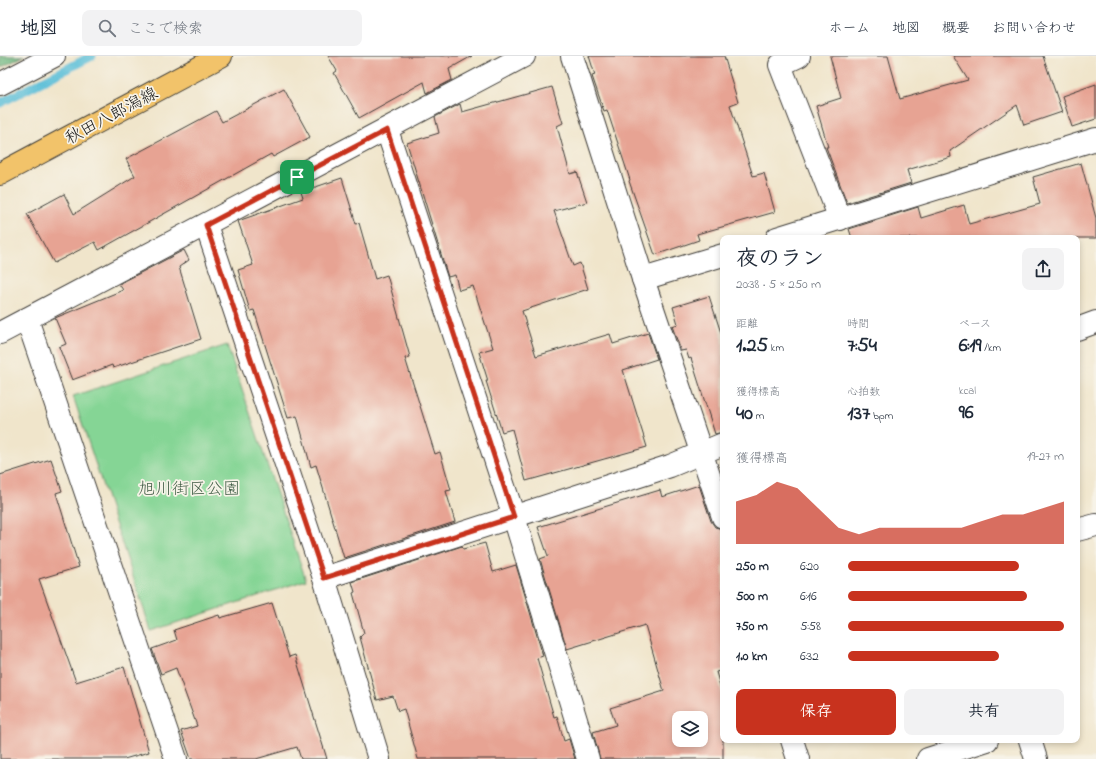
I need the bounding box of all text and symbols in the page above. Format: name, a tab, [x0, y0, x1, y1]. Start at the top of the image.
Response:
search box	[82, 10, 362, 46]
text: 地図	[20, 16, 58, 43]
icon: search	[96, 17, 118, 39]
text: ここで検索	[128, 18, 203, 40]
text: ホーム	[829, 18, 870, 39]
text: 地図	[892, 18, 920, 39]
text: 概要	[942, 18, 970, 39]
text: お問い合わせ	[992, 18, 1076, 39]
street label: 秋田八郎潟線	[61, 81, 163, 151]
pin	[280, 160, 314, 194]
icon: arrive	[286, 166, 308, 188]
text: 夜のラン	[736, 244, 824, 276]
button: share	[1022, 248, 1064, 290]
text: 20:38 · 5 × 250 m	[736, 275, 821, 294]
text: 距離	[736, 316, 758, 332]
text: 時間	[847, 316, 869, 332]
text: ペース	[959, 316, 991, 332]
text: 1.25	[736, 332, 768, 361]
text: 7:54	[847, 332, 877, 361]
text: 6:19	[959, 332, 982, 361]
text: km	[768, 340, 784, 356]
text: /km	[982, 340, 1001, 356]
text: kcal	[959, 383, 976, 399]
text: 獲得標高	[736, 384, 780, 400]
text: 心拍数	[847, 384, 880, 400]
text: 96	[959, 399, 973, 428]
text: 40	[736, 400, 753, 429]
text: 137	[847, 400, 870, 429]
text: m	[753, 408, 764, 424]
text: bpm	[870, 408, 893, 424]
text: 19–27 m	[1027, 447, 1064, 466]
text: 獲得標高	[736, 449, 788, 468]
park label: 旭川街区公園	[138, 477, 240, 502]
text: 250 m	[736, 557, 769, 576]
text: 6:20	[800, 557, 819, 576]
text: 500 m	[736, 587, 768, 606]
text: 6:16	[800, 587, 817, 606]
text: 750 m	[736, 617, 768, 636]
text: 5:58	[800, 617, 821, 636]
text: 1.0 km	[736, 647, 767, 666]
text: 6:32	[800, 647, 819, 666]
button: 保存	[736, 689, 896, 735]
button: 共有	[904, 689, 1064, 735]
map controls	[672, 711, 708, 747]
button: layers	[672, 711, 708, 747]

